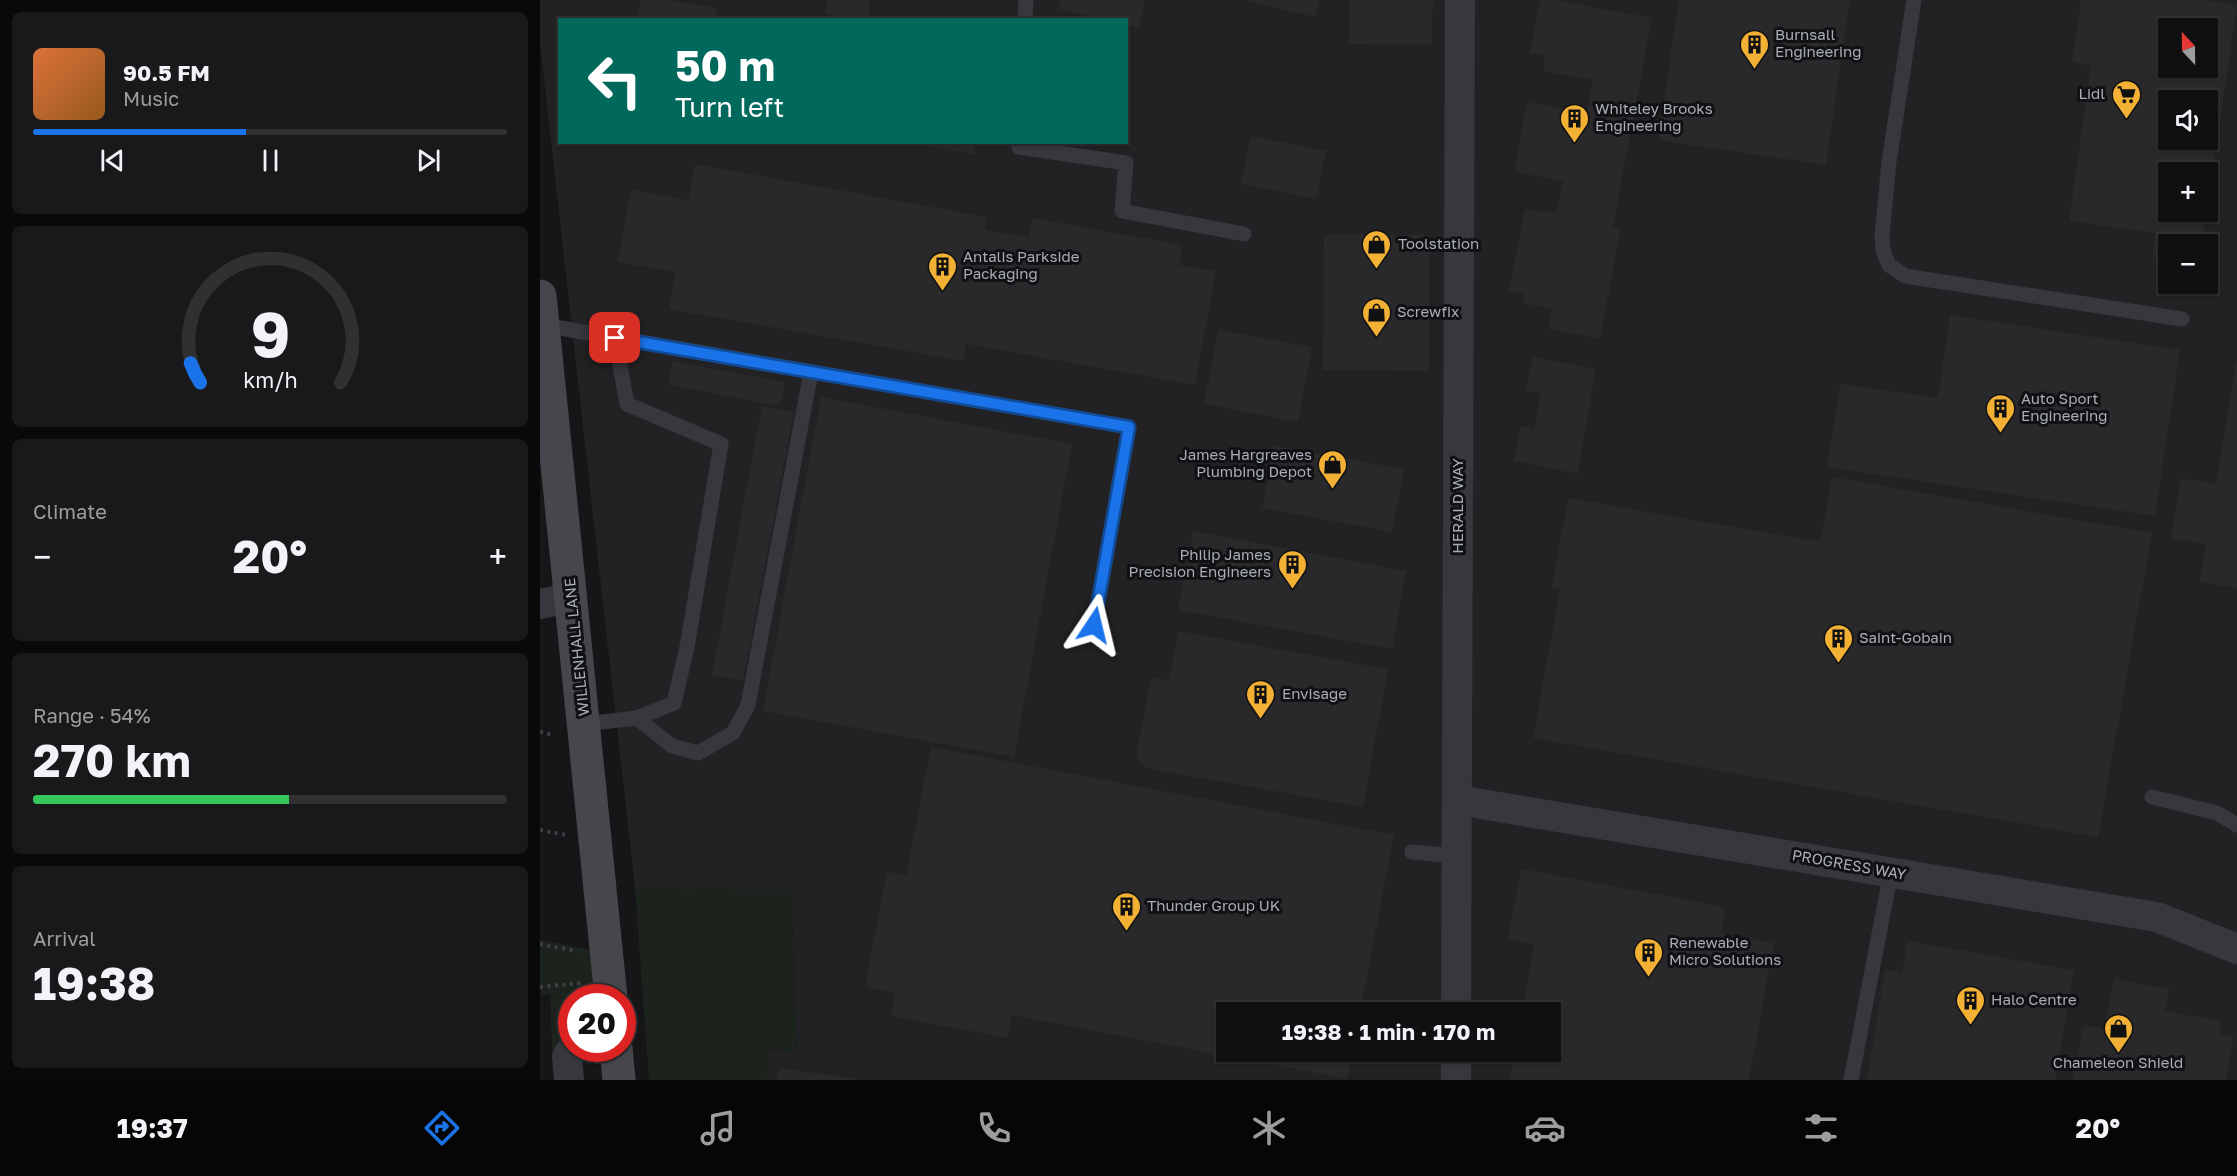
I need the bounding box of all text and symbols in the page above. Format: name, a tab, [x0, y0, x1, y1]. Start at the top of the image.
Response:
north arrow	[2158, 18, 2218, 78]
map controls	[2158, 18, 2218, 294]
place label: Burnsall Engineering	[1775, 25, 1862, 60]
building icon: Burnsall Engineering	[1738, 28, 1770, 70]
text: 50 m	[675, 40, 775, 90]
icon: left	[576, 42, 654, 120]
text: 90.5 FM	[123, 59, 210, 86]
supermarket icon: Lidl	[2110, 78, 2142, 120]
place label: Lidl	[2078, 84, 2105, 102]
text: Music	[123, 86, 179, 110]
button: sound	[2158, 90, 2218, 150]
text: Turn left	[675, 91, 784, 123]
place label: Whiteley Brooks Engineering	[1595, 99, 1713, 134]
building icon: Whiteley Brooks Engineering	[1558, 102, 1590, 144]
icon: previous	[96, 144, 129, 177]
icon: pause	[254, 144, 287, 177]
icon: next	[412, 144, 445, 177]
button: +	[2158, 162, 2218, 222]
shop icon: Toolstation	[1361, 228, 1393, 270]
place label: Toolstation	[1398, 234, 1479, 252]
button: −	[2158, 234, 2218, 294]
place label: Antalis Parkside Packaging	[963, 247, 1080, 282]
building icon: Antalis Parkside Packaging	[926, 250, 958, 292]
shop icon: Screwfix	[1360, 296, 1392, 338]
text: 9	[250, 297, 290, 372]
place label: Screwfix	[1397, 302, 1459, 320]
pin	[589, 312, 640, 363]
icon: arrive	[598, 321, 631, 354]
text: km/h	[243, 368, 297, 394]
place label: Auto Sport Engineering	[2021, 389, 2108, 424]
building icon: Auto Sport Engineering	[1984, 392, 2016, 434]
place label: James Hargreaves Plumbing Depot	[1179, 445, 1312, 480]
shop icon: James Hargreaves Plumbing Depot	[1317, 448, 1349, 490]
street label: HERALD WAY	[1448, 458, 1466, 554]
text: Climate	[33, 499, 107, 523]
text: 20°	[233, 529, 307, 583]
text: −	[33, 537, 51, 576]
text: +	[489, 537, 507, 576]
place label: Philip James Precision Engineers	[1129, 545, 1271, 580]
building icon: Philip James Precision Engineers	[1276, 548, 1308, 590]
street label: WILLENHALL LANE	[560, 577, 592, 717]
position arrow	[1062, 593, 1126, 657]
building icon: Saint-Gobain	[1822, 622, 1854, 664]
place label: Saint-Gobain	[1859, 628, 1952, 646]
building icon: Envisage	[1245, 678, 1277, 720]
place label: Envisage	[1282, 684, 1347, 702]
text: Range · 54%	[33, 703, 151, 727]
text: 270 km	[33, 733, 191, 787]
street label: PROGRESS WAY	[1791, 845, 1908, 883]
building icon: Thunder Group UK	[1110, 890, 1142, 932]
place label: Thunder Group UK	[1147, 896, 1280, 914]
text: Arrival	[33, 926, 96, 950]
place label: Renewable Micro Solutions	[1669, 933, 1781, 968]
building icon: Renewable Micro Solutions	[1632, 936, 1664, 978]
text: 19:38	[33, 956, 155, 1010]
speed limit sign: 20	[558, 984, 636, 1062]
building icon: Halo Centre	[1954, 984, 1986, 1026]
place label: Halo Centre	[1991, 990, 2077, 1008]
shop icon: Chameleon Shield	[2102, 1012, 2134, 1054]
text: 19:38 · 1 min · 170 m	[1282, 1018, 1495, 1045]
place label: Chameleon Shield	[2053, 1053, 2183, 1071]
icon: directions	[421, 1107, 463, 1149]
icon: music	[697, 1107, 739, 1149]
icon: phone	[973, 1107, 1015, 1149]
icon: climate	[1248, 1107, 1290, 1149]
icon: car	[1524, 1107, 1566, 1149]
icon: filters	[1800, 1107, 1842, 1149]
text: 19:37	[117, 1112, 188, 1144]
text: 20°	[2076, 1112, 2120, 1144]

